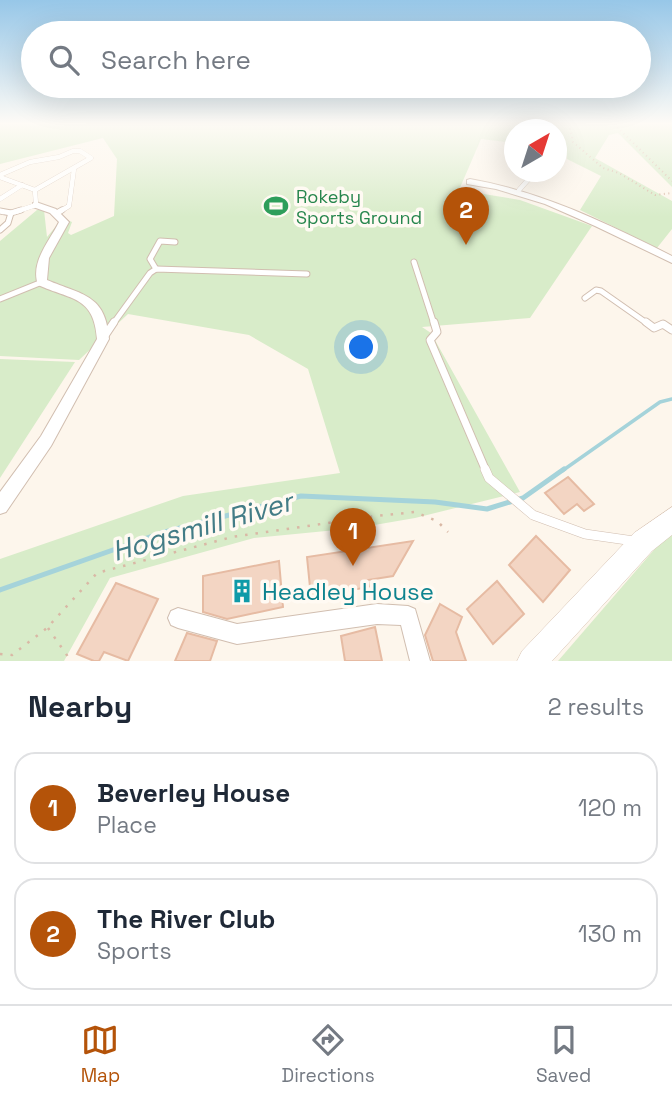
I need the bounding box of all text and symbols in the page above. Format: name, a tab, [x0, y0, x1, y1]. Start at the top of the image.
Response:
search box	[21, 21, 651, 98]
icon: search	[45, 41, 83, 79]
text: Search here	[101, 43, 251, 77]
north arrow	[504, 119, 567, 182]
place label: Rokeby Sports Ground	[296, 185, 422, 229]
pin: 2	[443, 187, 489, 245]
sports icon: Rokeby Sports Ground	[262, 192, 290, 220]
your location	[344, 330, 378, 364]
water label: Hogsmill River	[107, 482, 300, 569]
pin: 1	[330, 508, 376, 566]
place label: Headley House	[262, 576, 434, 607]
building icon: Headley House	[228, 577, 256, 605]
text: Nearby	[28, 687, 132, 726]
text: 2 results	[548, 692, 644, 722]
text: Beverley House	[97, 776, 290, 810]
text: 1	[48, 793, 58, 823]
text: 120 m	[578, 793, 642, 823]
text: Place	[97, 810, 157, 840]
text: The River Club	[97, 902, 275, 936]
text: 2	[46, 919, 60, 949]
text: 130 m	[578, 919, 642, 949]
text: Sports	[97, 936, 172, 966]
tab: Map	[81, 1021, 120, 1088]
tab: Directions	[282, 1021, 375, 1088]
tab: Saved	[536, 1021, 591, 1088]

